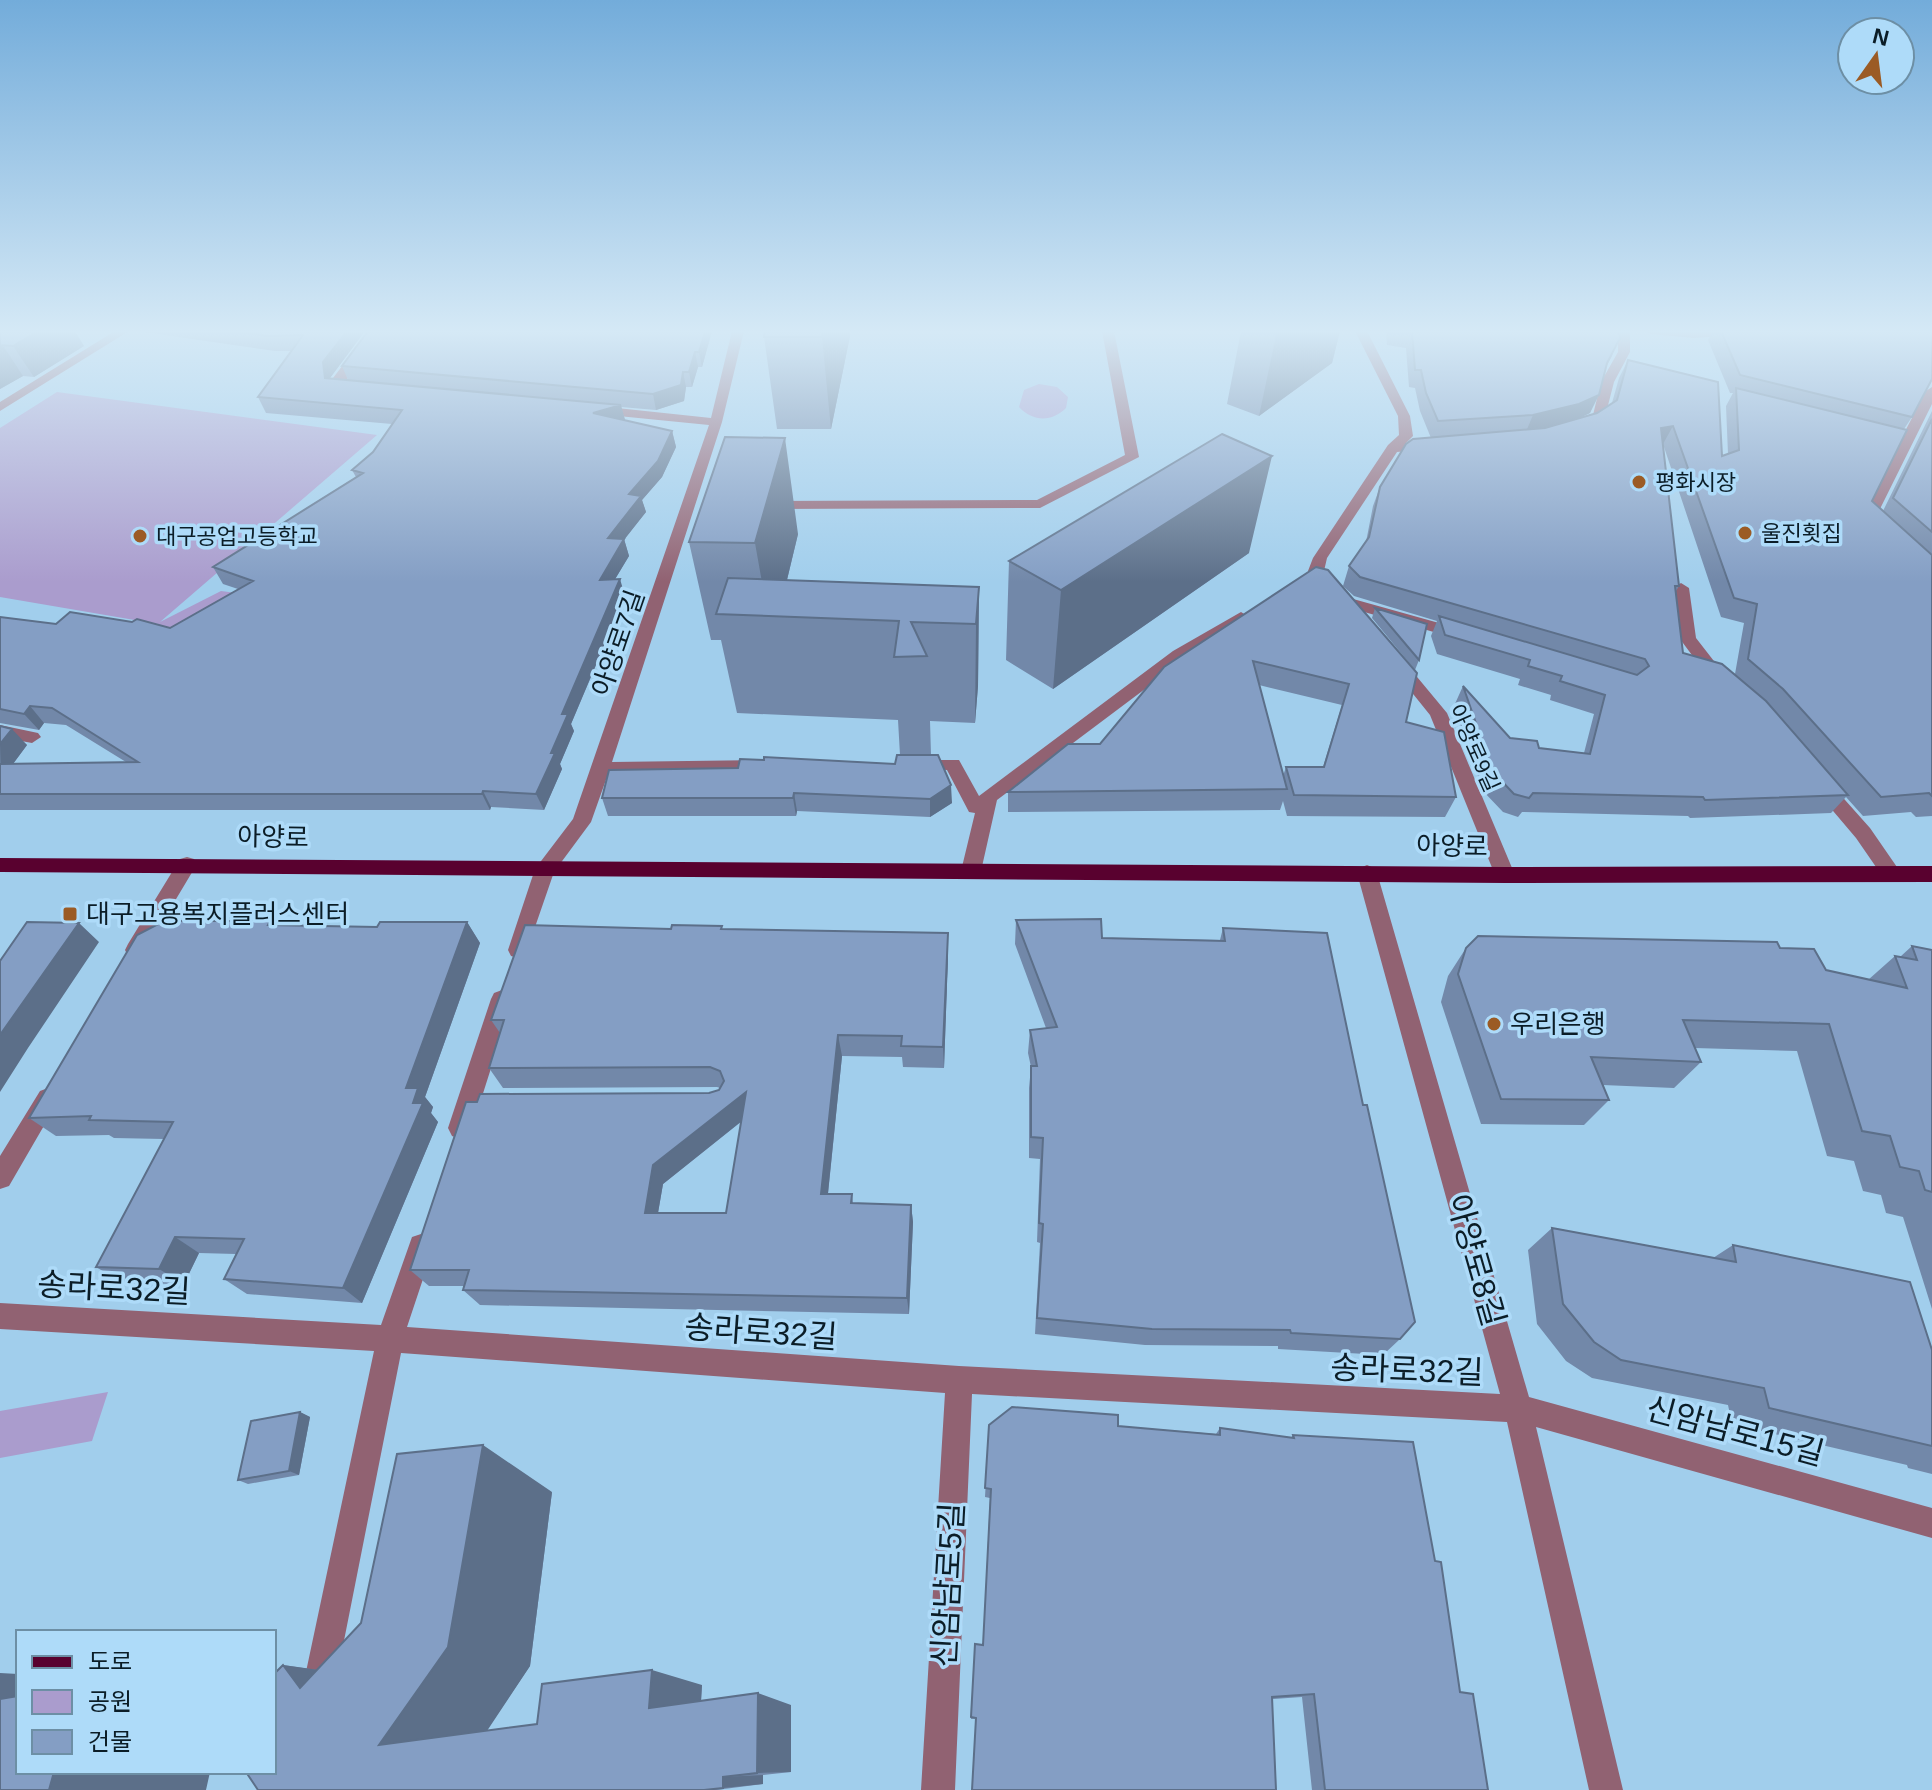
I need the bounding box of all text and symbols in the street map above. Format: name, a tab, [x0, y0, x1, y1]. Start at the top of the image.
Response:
north arrow	[1836, 16, 1916, 96]
text: N	[1870, 23, 1891, 51]
place label: 평화시장	[1655, 470, 1736, 495]
marker: 평화시장	[1630, 473, 1648, 491]
place label: 울진횟집	[1761, 521, 1842, 546]
place label: 대구공업고등학교	[156, 524, 318, 549]
marker: 울진횟집	[1736, 524, 1754, 542]
marker: 대구공업고등학교	[131, 527, 149, 545]
street label: 아양로7길	[586, 586, 650, 700]
street label: 아양로9길	[1444, 700, 1504, 796]
street label: 아양로	[237, 821, 309, 853]
street label: 아양로	[1416, 830, 1488, 862]
place label: 대구고용복지플러스센터	[86, 899, 349, 929]
marker: 대구고용복지플러스센터	[61, 905, 79, 923]
place label: 우리은행	[1510, 1009, 1606, 1039]
marker: 우리은행	[1485, 1015, 1503, 1033]
street label: 아양로8길	[1440, 1190, 1512, 1330]
street label: 송라로32길	[36, 1266, 192, 1310]
street label: 송라로32길	[683, 1309, 839, 1355]
street label: 송라로32길	[1330, 1349, 1484, 1391]
street label: 신암남로15길	[1642, 1390, 1828, 1472]
street label: 신암남로5길	[926, 1502, 970, 1668]
legend	[16, 1630, 276, 1774]
text: 도로	[88, 1648, 132, 1675]
text: 공원	[88, 1688, 132, 1715]
text: 건물	[88, 1728, 132, 1755]

